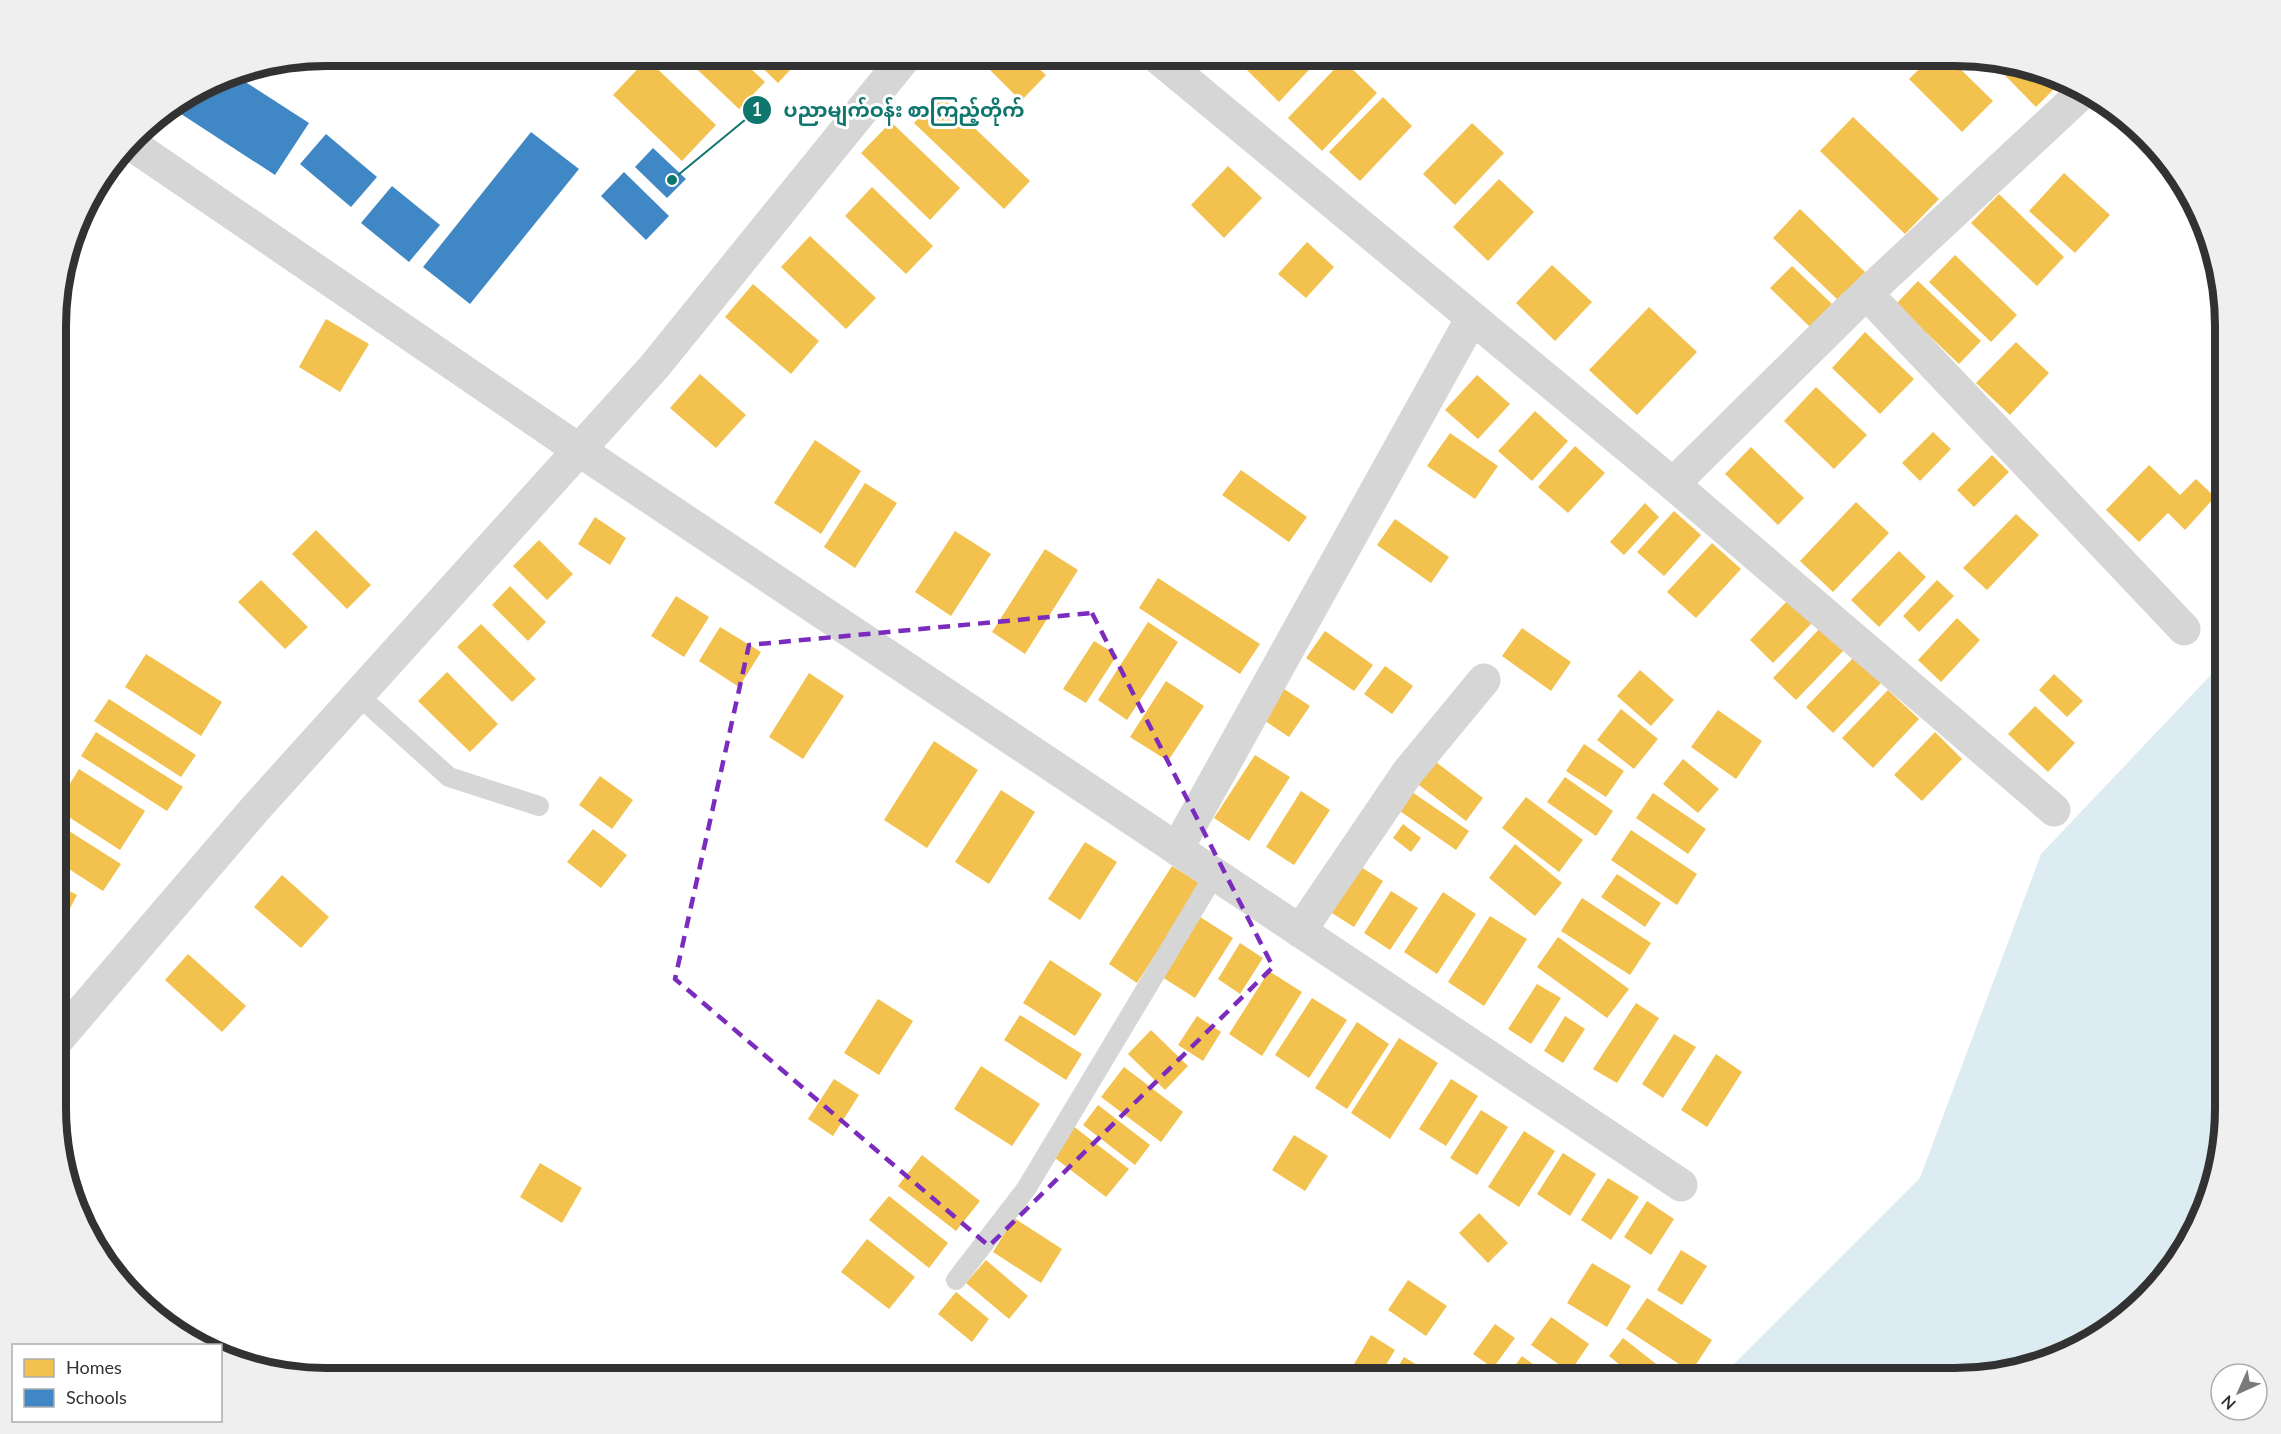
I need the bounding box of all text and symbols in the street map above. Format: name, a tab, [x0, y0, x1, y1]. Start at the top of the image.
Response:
callout: ပညာမျက်ဝန်း စာကြည့်တိုက်	[742, 91, 1037, 129]
text: ပညာမျက်ဝန်း စာကြည့်တိုက်	[784, 97, 1024, 127]
text: 1	[752, 98, 762, 120]
legend	[12, 1344, 222, 1422]
text: Homes	[66, 1356, 122, 1378]
north arrow	[2209, 1362, 2269, 1422]
text: Schools	[66, 1386, 127, 1408]
text: N	[2217, 1392, 2239, 1414]

